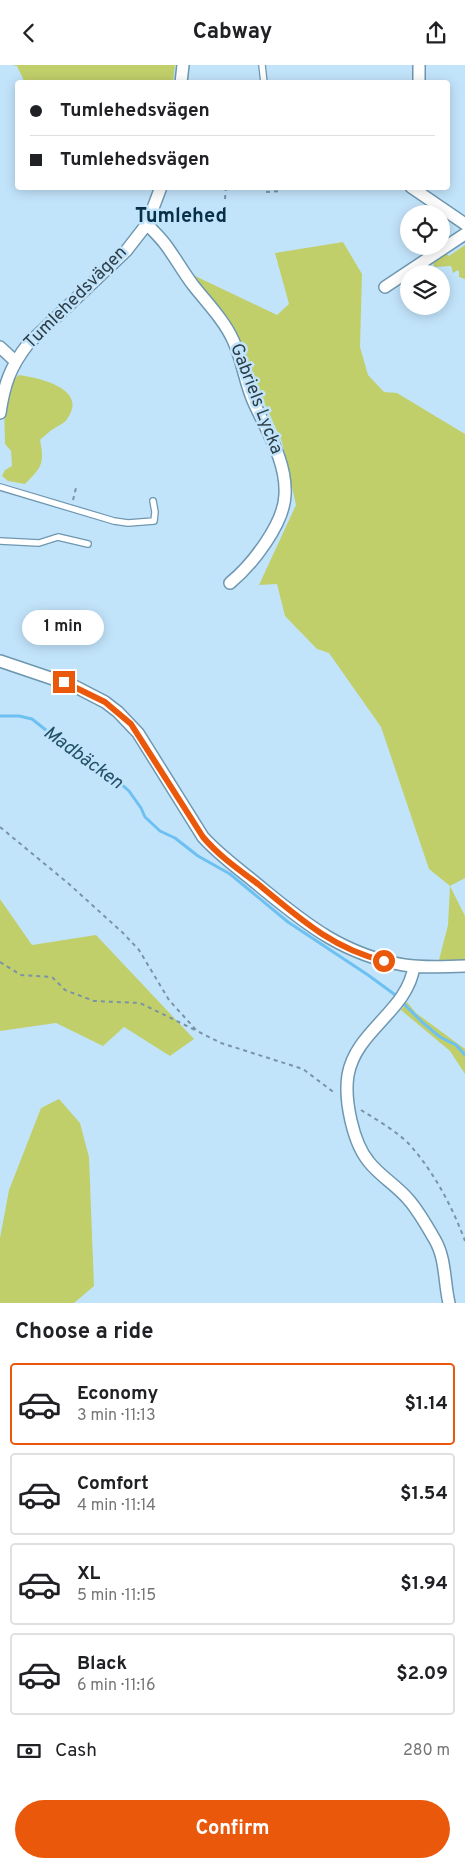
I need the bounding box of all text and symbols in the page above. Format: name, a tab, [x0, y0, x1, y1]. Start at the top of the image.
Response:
icon: back	[15, 19, 43, 47]
text: Cabway	[193, 19, 272, 46]
icon: share	[422, 19, 450, 47]
text: Tumlehedsvägen	[60, 99, 210, 123]
text: Tumlehedsvägen	[60, 148, 210, 172]
district label: Tumlehed	[135, 204, 227, 230]
map controls	[400, 205, 450, 315]
button: locate	[400, 205, 450, 255]
street label: Tumlehedsvägen	[20, 242, 132, 354]
button: layers	[400, 265, 450, 315]
street label: Gabriels Lycka	[224, 340, 288, 458]
callout: 1 min	[23, 609, 105, 645]
text: 1 min	[44, 617, 82, 637]
route end	[53, 671, 75, 693]
water label: Madbäcken	[38, 721, 128, 795]
route start	[373, 950, 395, 972]
text: Choose a ride	[15, 1319, 153, 1346]
icon: car	[17, 1382, 62, 1427]
text: Economy	[77, 1382, 158, 1406]
text: $1.14	[404, 1392, 448, 1416]
text: 3 min · 11:13	[77, 1406, 156, 1426]
icon: car	[17, 1472, 62, 1517]
text: Comfort	[77, 1472, 149, 1496]
text: $1.54	[400, 1482, 448, 1506]
text: 4 min · 11:14	[77, 1496, 156, 1516]
icon: car	[17, 1562, 62, 1607]
text: XL	[77, 1562, 100, 1586]
text: $1.94	[400, 1572, 448, 1596]
text: 5 min · 11:15	[77, 1586, 156, 1606]
icon: car	[17, 1652, 62, 1697]
text: Black	[77, 1652, 127, 1676]
text: $2.09	[396, 1662, 448, 1686]
text: 6 min · 11:16	[77, 1676, 156, 1696]
icon: cash	[15, 1737, 43, 1765]
text: Cash	[55, 1739, 97, 1763]
text: 280 m	[403, 1741, 450, 1761]
button: Confirm	[15, 1800, 450, 1858]

